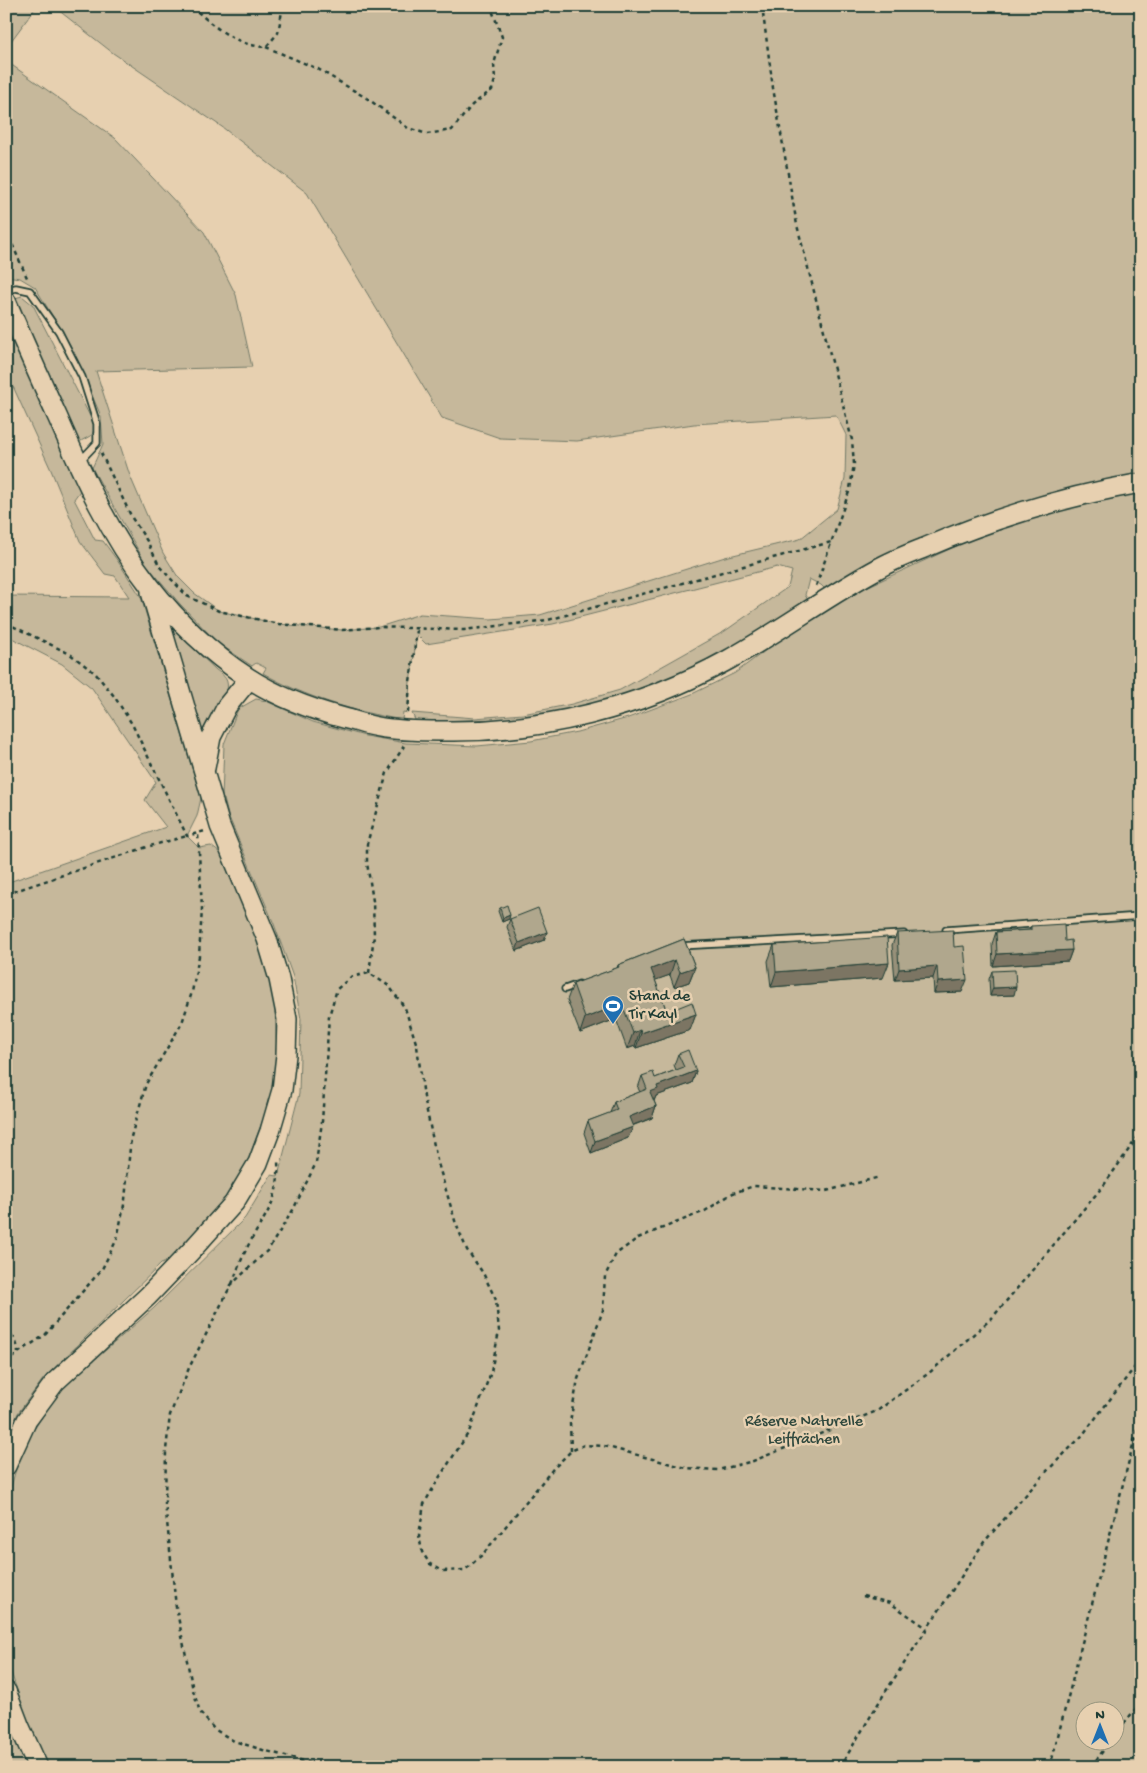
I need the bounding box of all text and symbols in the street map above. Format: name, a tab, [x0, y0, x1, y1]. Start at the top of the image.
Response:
place label: Stand de Tir Kayl	[628, 988, 691, 1025]
sports icon: Stand de Tir Kayl	[601, 994, 625, 1025]
park label: Réserve Naturelle Leiffrächen	[745, 1413, 864, 1450]
north arrow	[1074, 1700, 1124, 1750]
text: N	[1095, 1707, 1105, 1724]

